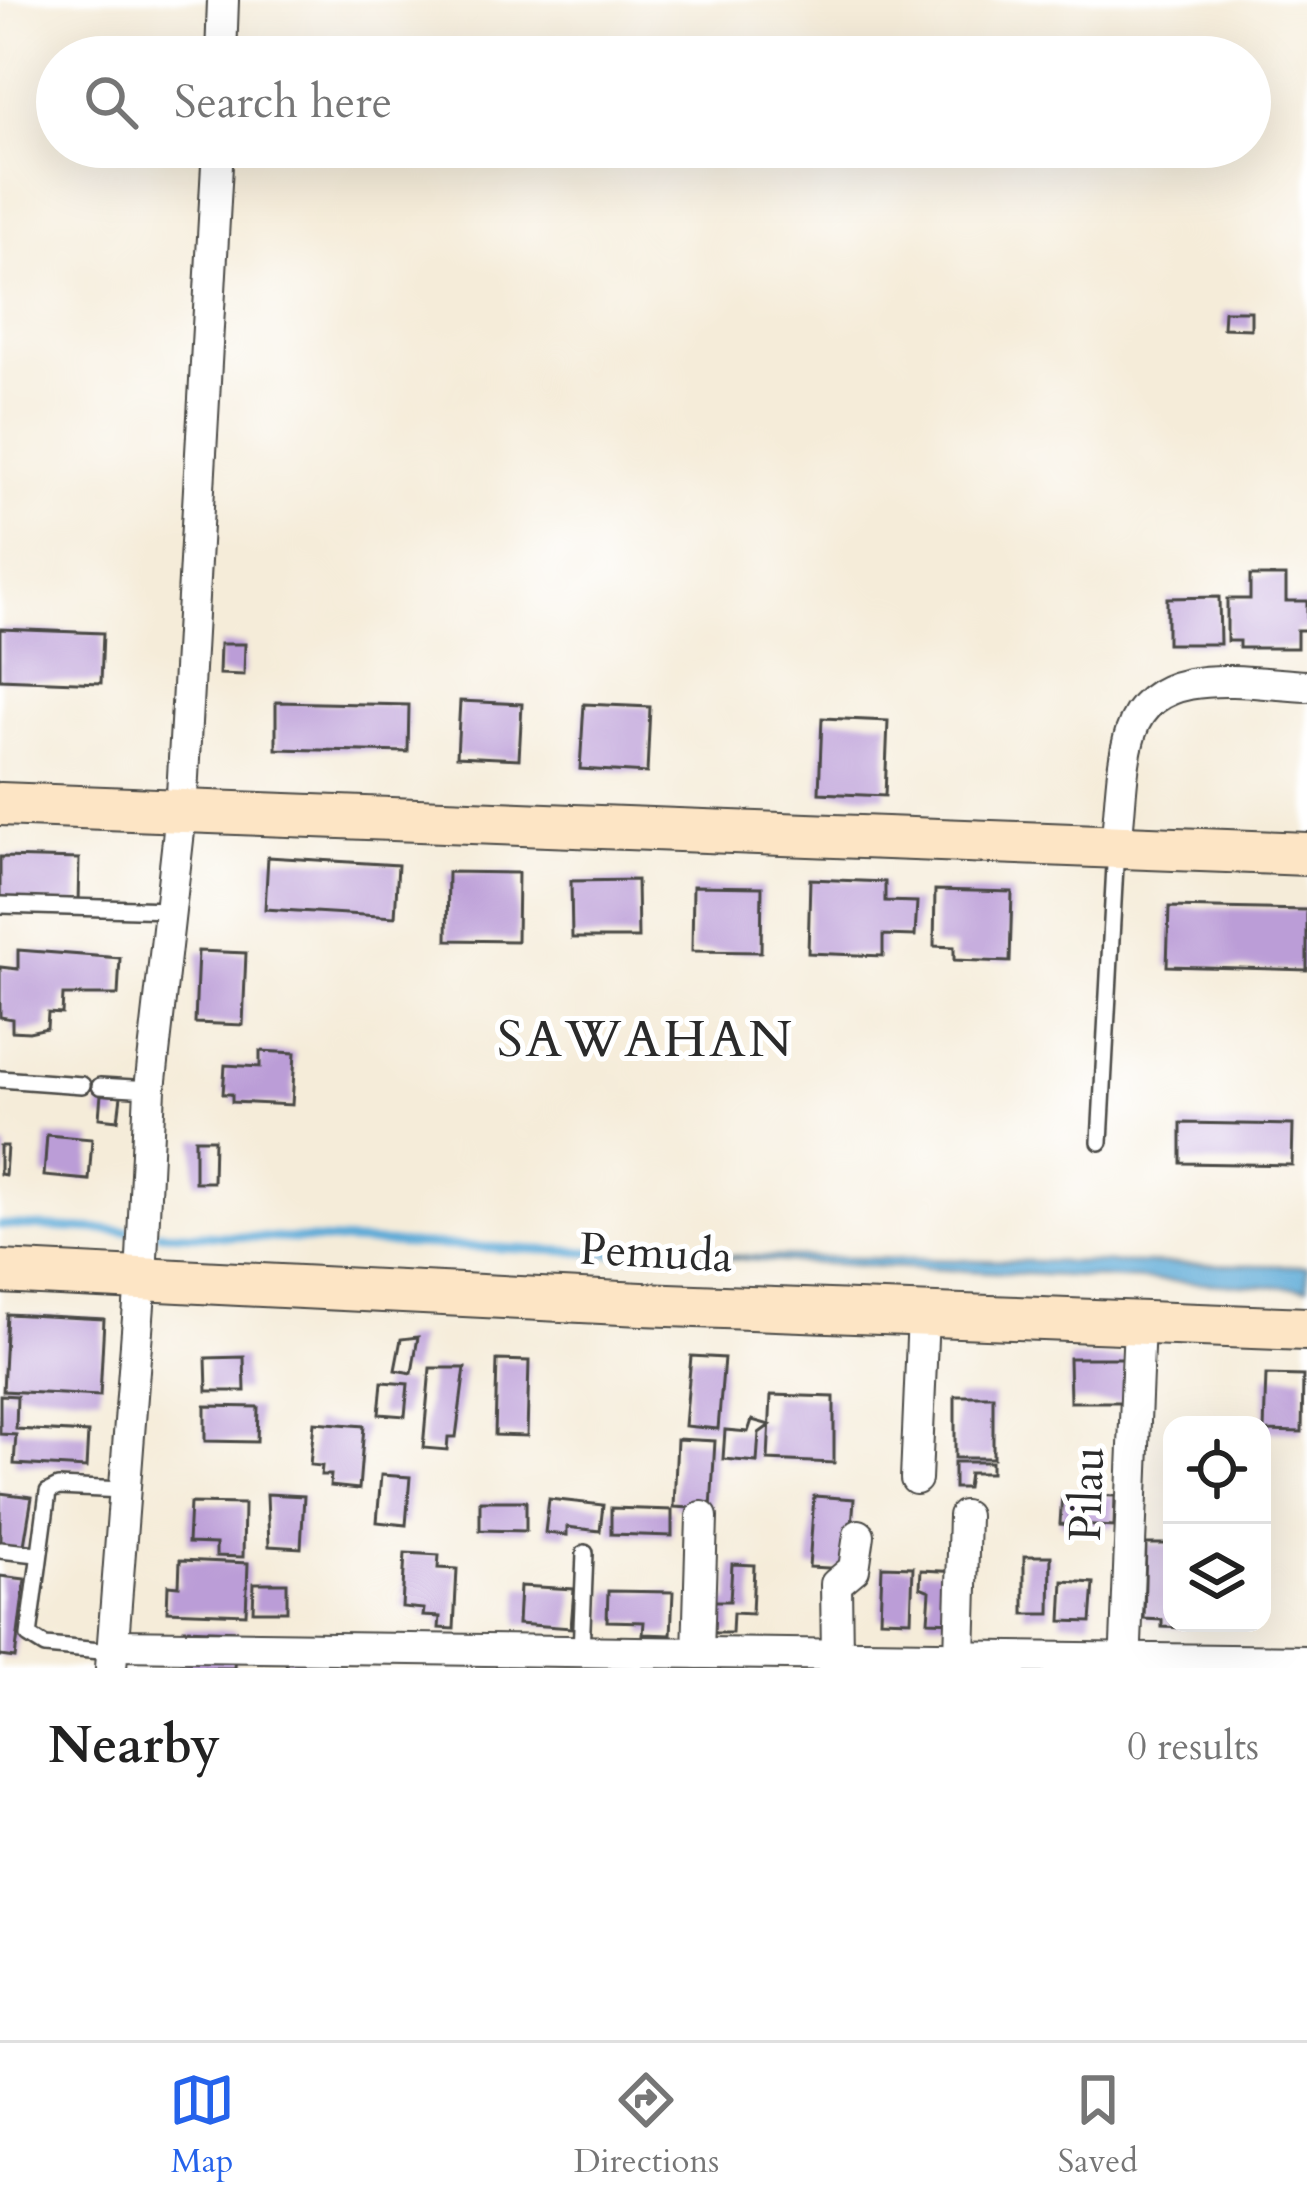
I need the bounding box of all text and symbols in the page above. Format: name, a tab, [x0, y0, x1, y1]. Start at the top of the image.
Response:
search box	[36, 36, 1271, 168]
icon: search	[78, 69, 144, 135]
text: Search here	[174, 72, 392, 133]
district label: SAWAHAN	[497, 1005, 795, 1075]
street label: Pemuda	[578, 1219, 734, 1287]
map controls	[1163, 1416, 1271, 1632]
button: locate	[1163, 1416, 1271, 1524]
street label: Pilau	[1055, 1446, 1119, 1542]
button: layers	[1163, 1524, 1271, 1632]
text: Nearby	[48, 1711, 220, 1781]
text: 0 results	[1127, 1720, 1259, 1773]
tab: Map	[169, 2067, 235, 2184]
tab: Directions	[574, 2067, 719, 2184]
tab: Saved	[1058, 2067, 1138, 2184]

